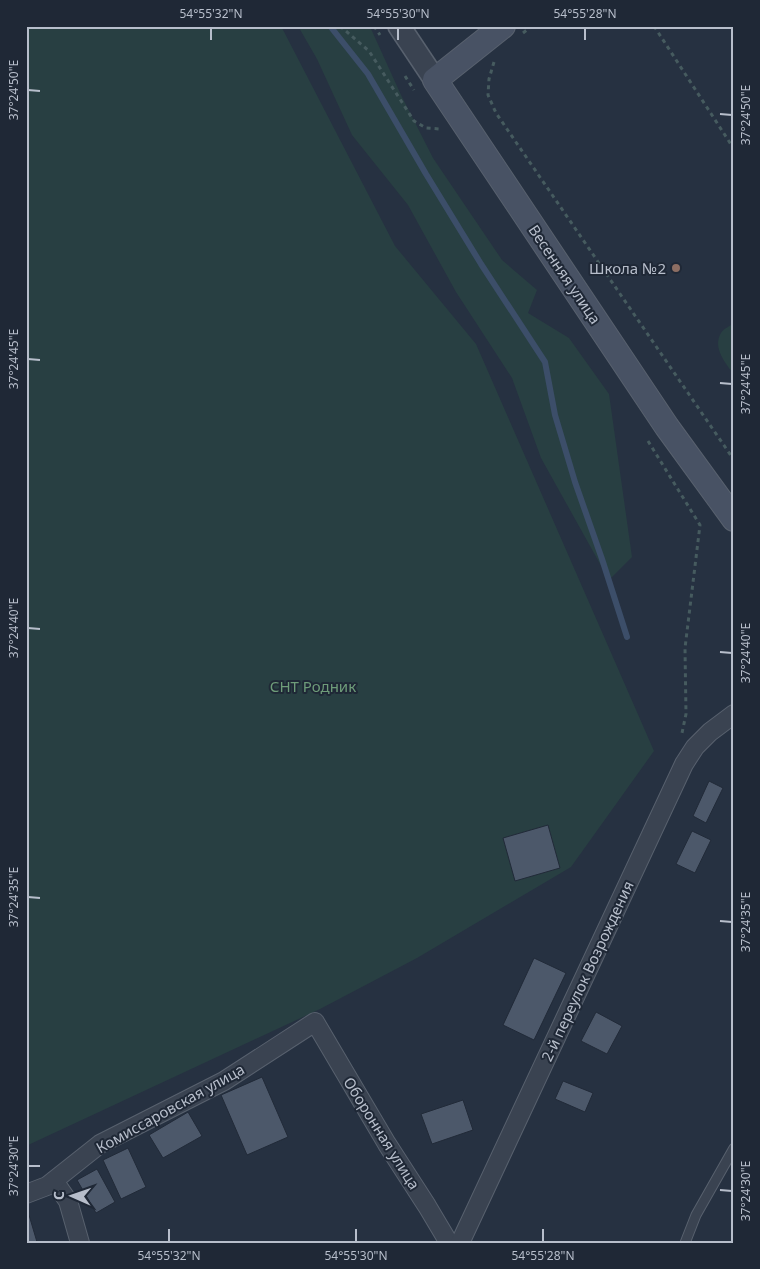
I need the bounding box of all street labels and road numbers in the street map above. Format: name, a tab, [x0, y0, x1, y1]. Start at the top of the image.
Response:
street label: Весенняя улица	[524, 220, 606, 328]
street label: 2-й переулок Возрождения	[536, 877, 638, 1065]
street label: Комиссаровская улица	[92, 1059, 248, 1157]
street label: Оборонная улица	[339, 1073, 425, 1193]

